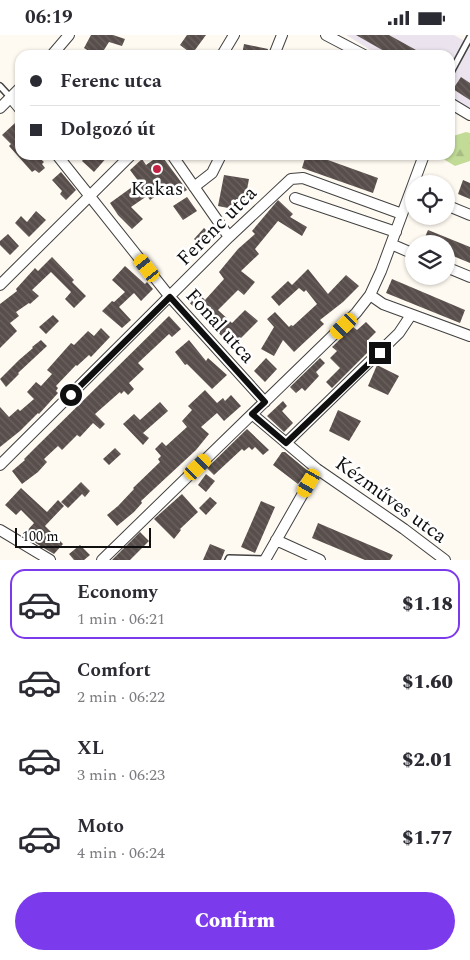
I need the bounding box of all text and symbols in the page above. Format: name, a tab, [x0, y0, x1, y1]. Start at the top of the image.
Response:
text: 06:19	[25, 3, 73, 32]
text: Ferenc utca	[60, 67, 162, 96]
text: Dolgozó út	[60, 115, 156, 144]
marker: Kakas	[151, 163, 163, 175]
place label: Kakas	[131, 174, 183, 204]
map controls	[405, 175, 455, 285]
button: locate	[405, 175, 455, 225]
street label: Ferenc utca	[170, 179, 264, 273]
button: layers	[405, 235, 455, 285]
car	[131, 252, 162, 284]
street label: Fonal utca	[178, 282, 262, 370]
car	[327, 310, 360, 342]
route end	[369, 342, 391, 364]
route start	[60, 384, 82, 406]
street label: Kézműves utca	[329, 449, 454, 551]
car	[181, 451, 214, 483]
car	[295, 466, 322, 500]
scale bar	[15, 525, 151, 548]
text: 100 m	[22, 526, 59, 547]
text: Economy	[77, 578, 158, 607]
icon: car	[17, 582, 62, 627]
text: $1.18	[402, 590, 453, 619]
text: 1 min · 06:21	[77, 607, 165, 631]
text: Comfort	[77, 656, 151, 685]
icon: car	[17, 660, 62, 705]
text: $1.60	[402, 668, 453, 697]
text: 2 min · 06:22	[77, 685, 165, 709]
text: XL	[77, 734, 104, 763]
icon: car	[17, 738, 62, 783]
text: $2.01	[402, 746, 453, 775]
text: 3 min · 06:23	[77, 763, 165, 787]
text: Moto	[77, 812, 124, 841]
icon: car	[17, 816, 62, 861]
text: $1.77	[402, 824, 453, 853]
text: 4 min · 06:24	[77, 841, 165, 865]
button: Confirm	[15, 892, 455, 950]

